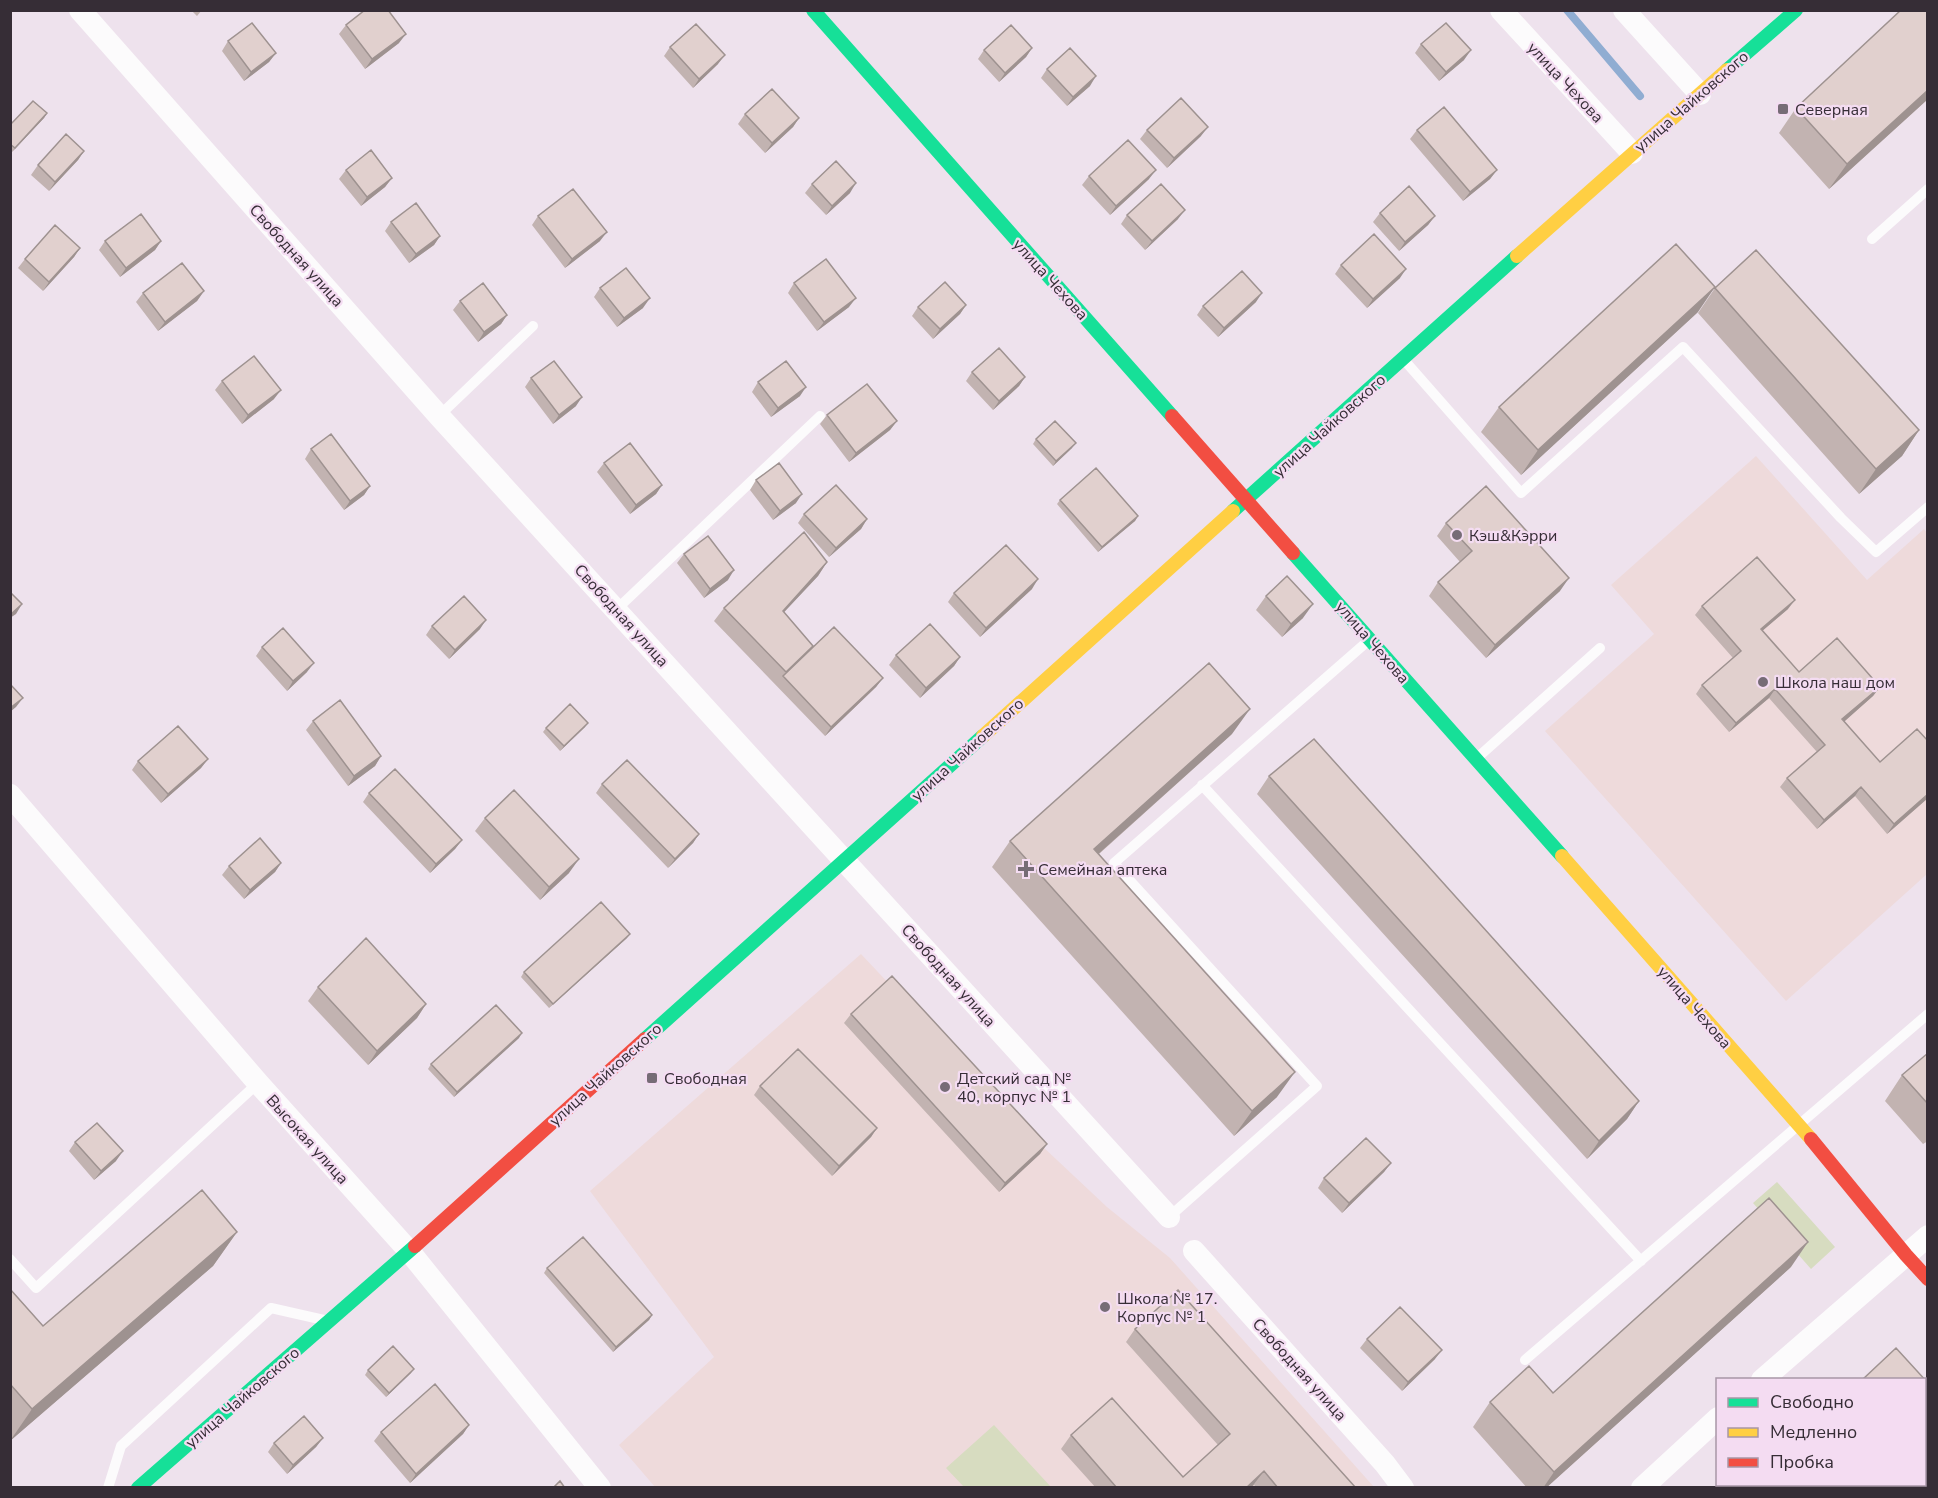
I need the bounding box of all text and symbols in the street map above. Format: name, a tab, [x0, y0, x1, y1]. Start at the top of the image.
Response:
street label: улица Чехова	[1522, 38, 1608, 128]
street label: улица Чайковского	[1630, 46, 1754, 158]
place label: Северная	[1795, 99, 1868, 121]
marker: Северная	[1776, 102, 1790, 116]
street label: Свободная улица	[244, 199, 348, 312]
street label: улица Чехова	[1008, 234, 1093, 325]
street label: улица Чайковского	[1269, 369, 1391, 482]
place label: Кэш&Кэрри	[1469, 525, 1557, 547]
marker: Кэш&Кэрри	[1450, 528, 1464, 542]
street label: Свободная улица	[569, 559, 673, 672]
street label: улица Чехова	[1330, 597, 1414, 689]
place label: Школа наш дом	[1775, 672, 1895, 694]
marker: Школа наш дом	[1756, 675, 1770, 689]
street label: улица Чайковского	[907, 693, 1029, 806]
place label: Семейная аптека	[1038, 859, 1167, 881]
marker: Семейная аптека	[1019, 862, 1033, 876]
street label: Свободная улица	[896, 919, 1000, 1032]
street label: улица Чехова	[1652, 962, 1736, 1054]
street label: улица Чайковского	[545, 1018, 667, 1131]
place label: Свободная	[664, 1068, 747, 1090]
place label: Детский сад № 40, корпус № 1	[957, 1068, 1071, 1108]
marker: Свободная	[645, 1071, 659, 1085]
marker: Детский сад № 40, корпус № 1	[938, 1080, 952, 1094]
street label: Высокая улица	[261, 1090, 353, 1189]
place label: Школа № 17. Корпус № 1	[1117, 1288, 1217, 1328]
marker: Школа № 17. Корпус № 1	[1098, 1300, 1112, 1314]
street label: Свободная улица	[1247, 1313, 1351, 1426]
street label: улица Чайковского	[181, 1342, 305, 1454]
legend	[1716, 1378, 1926, 1486]
text: Свободно	[1770, 1390, 1854, 1414]
text: Медленно	[1770, 1420, 1857, 1444]
text: Пробка	[1770, 1450, 1834, 1474]

